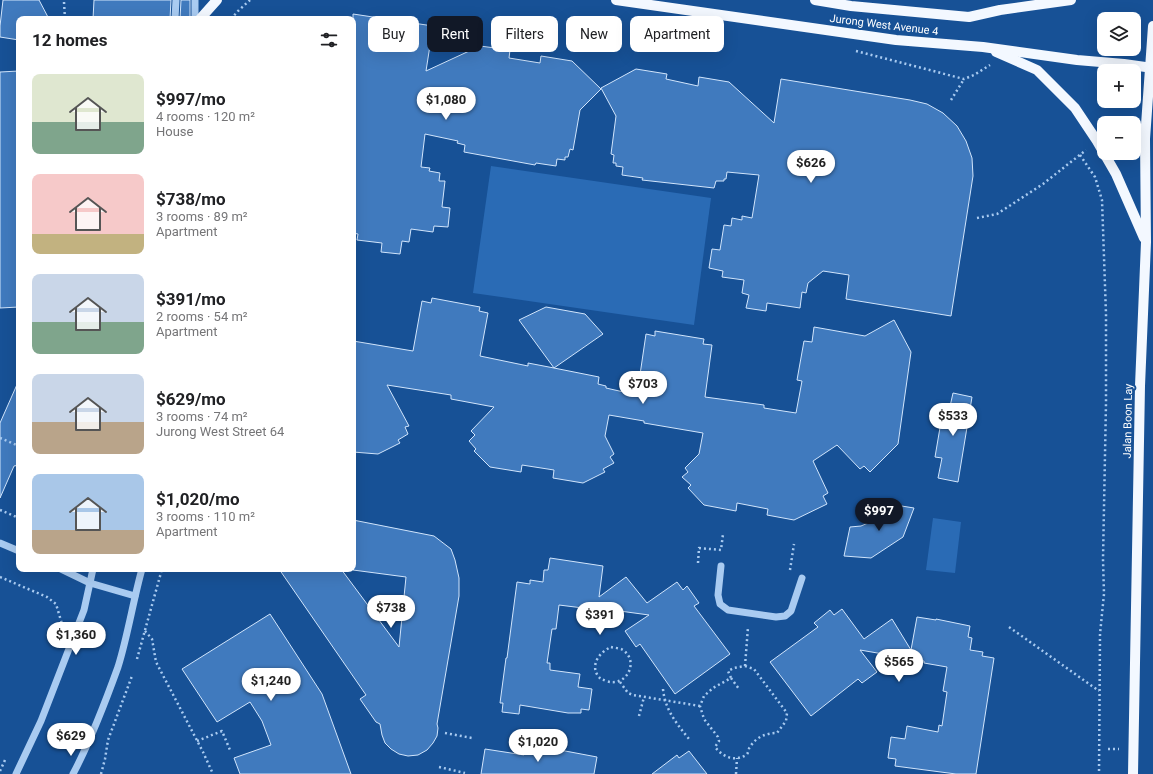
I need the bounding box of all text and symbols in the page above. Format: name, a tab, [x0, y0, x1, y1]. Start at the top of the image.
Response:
street label: Jurong West Avenue 4	[829, 12, 939, 38]
map controls	[1097, 12, 1141, 160]
button: layers	[1097, 12, 1141, 56]
chip: Buy	[368, 16, 419, 52]
chip: Rent	[427, 16, 483, 52]
chip: Filters	[491, 16, 558, 52]
chip: New	[566, 16, 622, 52]
chip: Apartment	[630, 16, 724, 52]
icon: filters	[318, 29, 340, 51]
text: 12 homes	[32, 30, 108, 50]
button: +	[1097, 64, 1141, 108]
pin: $1,080	[413, 87, 479, 121]
text: $997/mo	[156, 89, 226, 109]
icon: home	[64, 90, 112, 138]
text: $1,080	[426, 92, 466, 107]
text: 4 rooms · 120 m²	[156, 109, 255, 124]
button: −	[1097, 116, 1141, 160]
text: House	[156, 124, 193, 139]
pin: $626	[787, 150, 835, 184]
text: $626	[796, 155, 826, 170]
text: $738/mo	[156, 189, 226, 209]
icon: home	[64, 190, 112, 238]
text: 3 rooms · 89 m²	[156, 209, 248, 224]
text: Apartment	[156, 224, 218, 239]
text: $391/mo	[156, 289, 226, 309]
icon: home	[64, 290, 112, 338]
text: 2 rooms · 54 m²	[156, 309, 248, 324]
text: Apartment	[156, 324, 218, 339]
pin: $703	[619, 371, 667, 405]
text: $703	[628, 376, 658, 391]
street label: Jalan Boon Lay	[1121, 383, 1135, 458]
text: $629/mo	[156, 389, 226, 409]
icon: home	[64, 390, 112, 438]
pin: $533	[929, 403, 977, 437]
text: $533	[938, 408, 968, 423]
text: 3 rooms · 74 m²	[156, 409, 248, 424]
text: Jurong West Street 64	[156, 424, 284, 439]
text: $1,020/mo	[156, 489, 240, 509]
icon: home	[64, 490, 112, 538]
pin: $997	[855, 498, 903, 532]
text: $997	[864, 503, 894, 518]
text: 3 rooms · 110 m²	[156, 509, 255, 524]
text: Apartment	[156, 524, 218, 539]
pin: $738	[367, 595, 415, 629]
text: $738	[376, 600, 406, 615]
pin: $391	[576, 602, 624, 636]
text: $391	[585, 607, 615, 622]
pin: $1,360	[43, 622, 109, 656]
text: $1,360	[56, 627, 96, 642]
pin: $565	[875, 649, 923, 683]
text: $565	[884, 654, 914, 669]
pin: $1,240	[238, 668, 304, 702]
text: $1,240	[251, 673, 291, 688]
pin: $629	[47, 723, 95, 757]
text: $629	[56, 728, 86, 743]
pin: $1,020	[505, 729, 571, 763]
text: $1,020	[518, 734, 558, 749]

